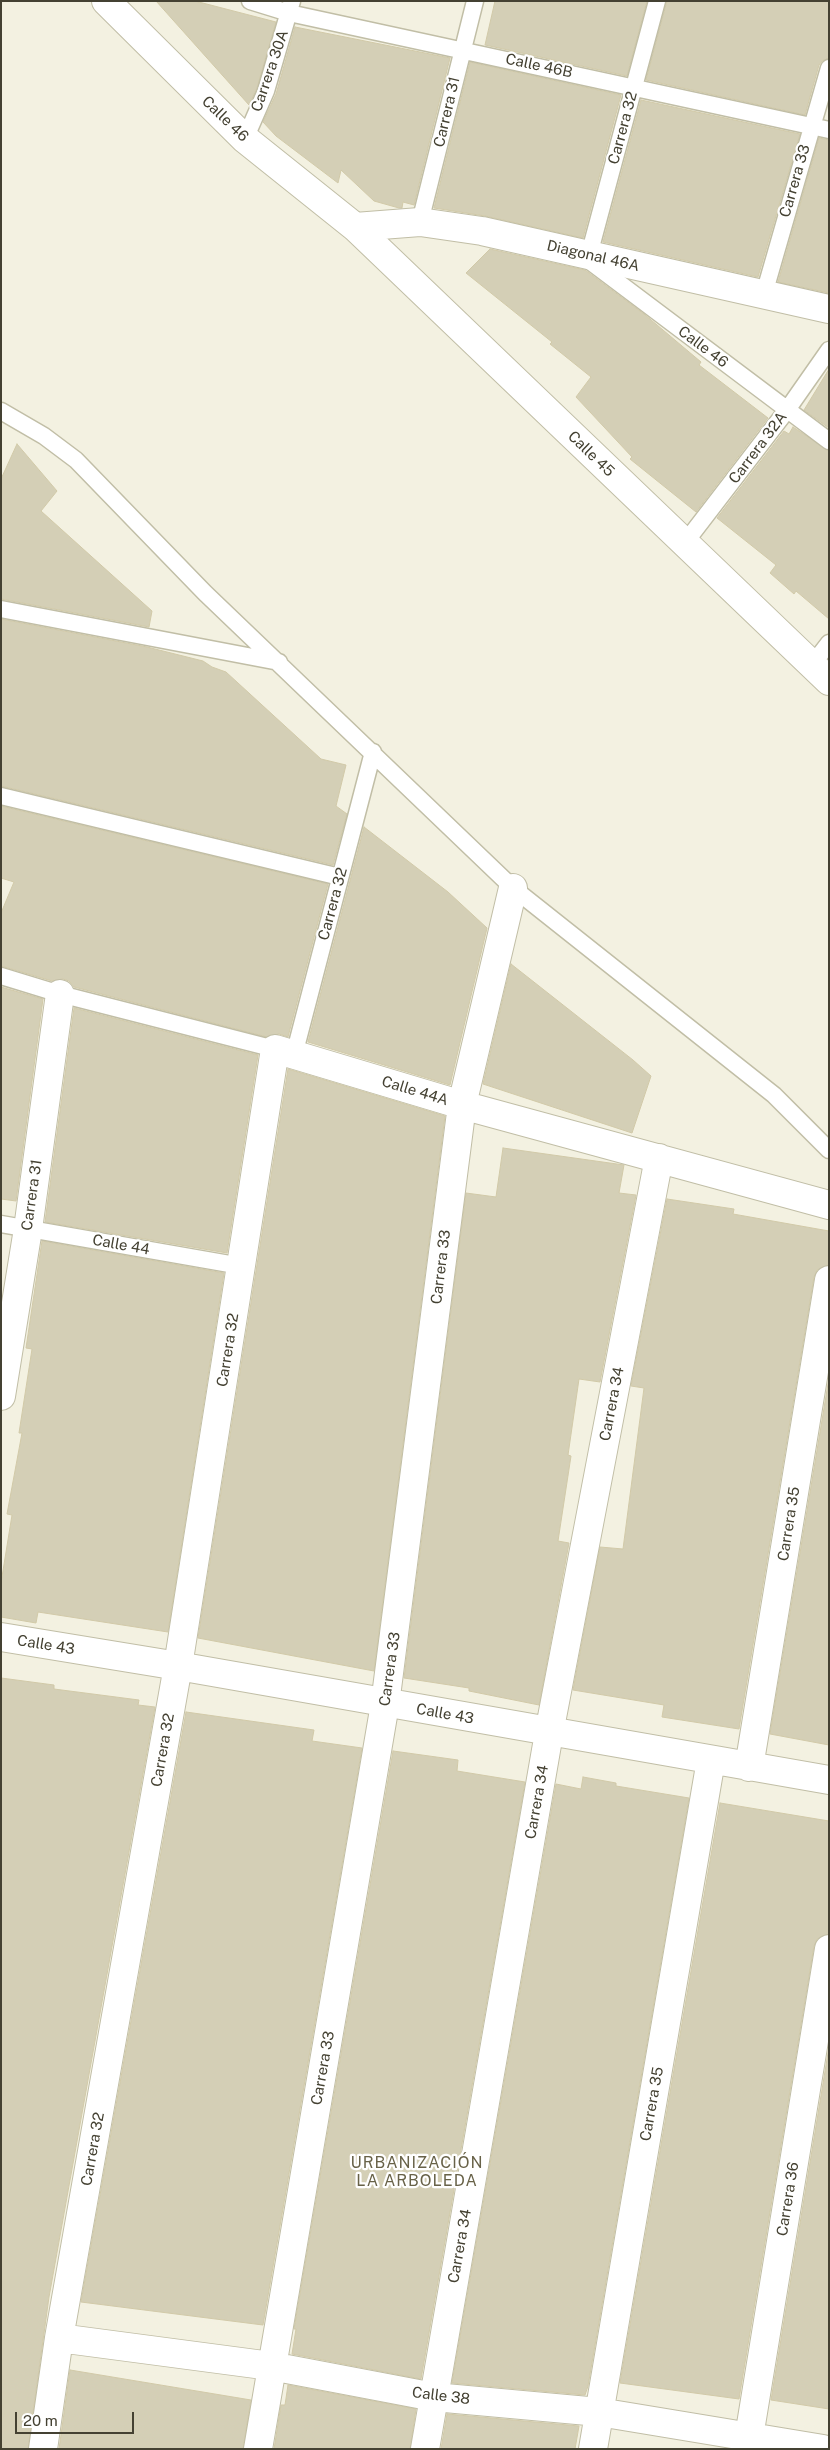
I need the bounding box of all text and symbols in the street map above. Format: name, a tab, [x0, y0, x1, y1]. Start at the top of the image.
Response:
street label: Carrera 30A	[248, 28, 292, 114]
street label: Calle 46B	[504, 50, 574, 82]
street label: Carrera 31	[430, 75, 464, 149]
street label: Carrera 32	[605, 90, 641, 166]
street label: Calle 46	[198, 92, 252, 146]
street label: Carrera 33	[776, 142, 814, 220]
street label: Diagonal 46A	[545, 237, 641, 275]
street label: Calle 46	[674, 322, 732, 372]
street label: Carrera 32A	[725, 409, 791, 487]
street label: Calle 45	[564, 427, 618, 481]
street label: Carrera 32	[315, 866, 351, 942]
street label: Calle 44A	[380, 1072, 450, 1110]
street label: Carrera 31	[18, 1158, 46, 1232]
street label: Carrera 33	[427, 1229, 455, 1305]
street label: Calle 44	[91, 1231, 151, 1259]
street label: Carrera 32	[213, 1312, 243, 1388]
street label: Carrera 34	[596, 1365, 628, 1443]
street label: Carrera 35	[774, 1485, 804, 1563]
street label: Carrera 33	[376, 1631, 404, 1707]
street label: Calle 43	[16, 1632, 76, 1658]
street label: Calle 43	[415, 1700, 475, 1728]
street label: Carrera 32	[148, 1712, 178, 1788]
street label: Carrera 34	[522, 1764, 552, 1840]
street label: Carrera 33	[308, 2030, 338, 2106]
street label: Carrera 35	[637, 2065, 667, 2143]
street label: Carrera 32	[78, 2111, 108, 2187]
district label: URBANIZACIÓN LA ARBOLEDA	[349, 2153, 485, 2191]
street label: Carrera 36	[773, 2161, 803, 2237]
street label: Carrera 34	[445, 2208, 475, 2284]
street label: Calle 38	[411, 2384, 471, 2408]
scale bar	[18, 2402, 136, 2434]
text: 20 m	[23, 2412, 58, 2429]

